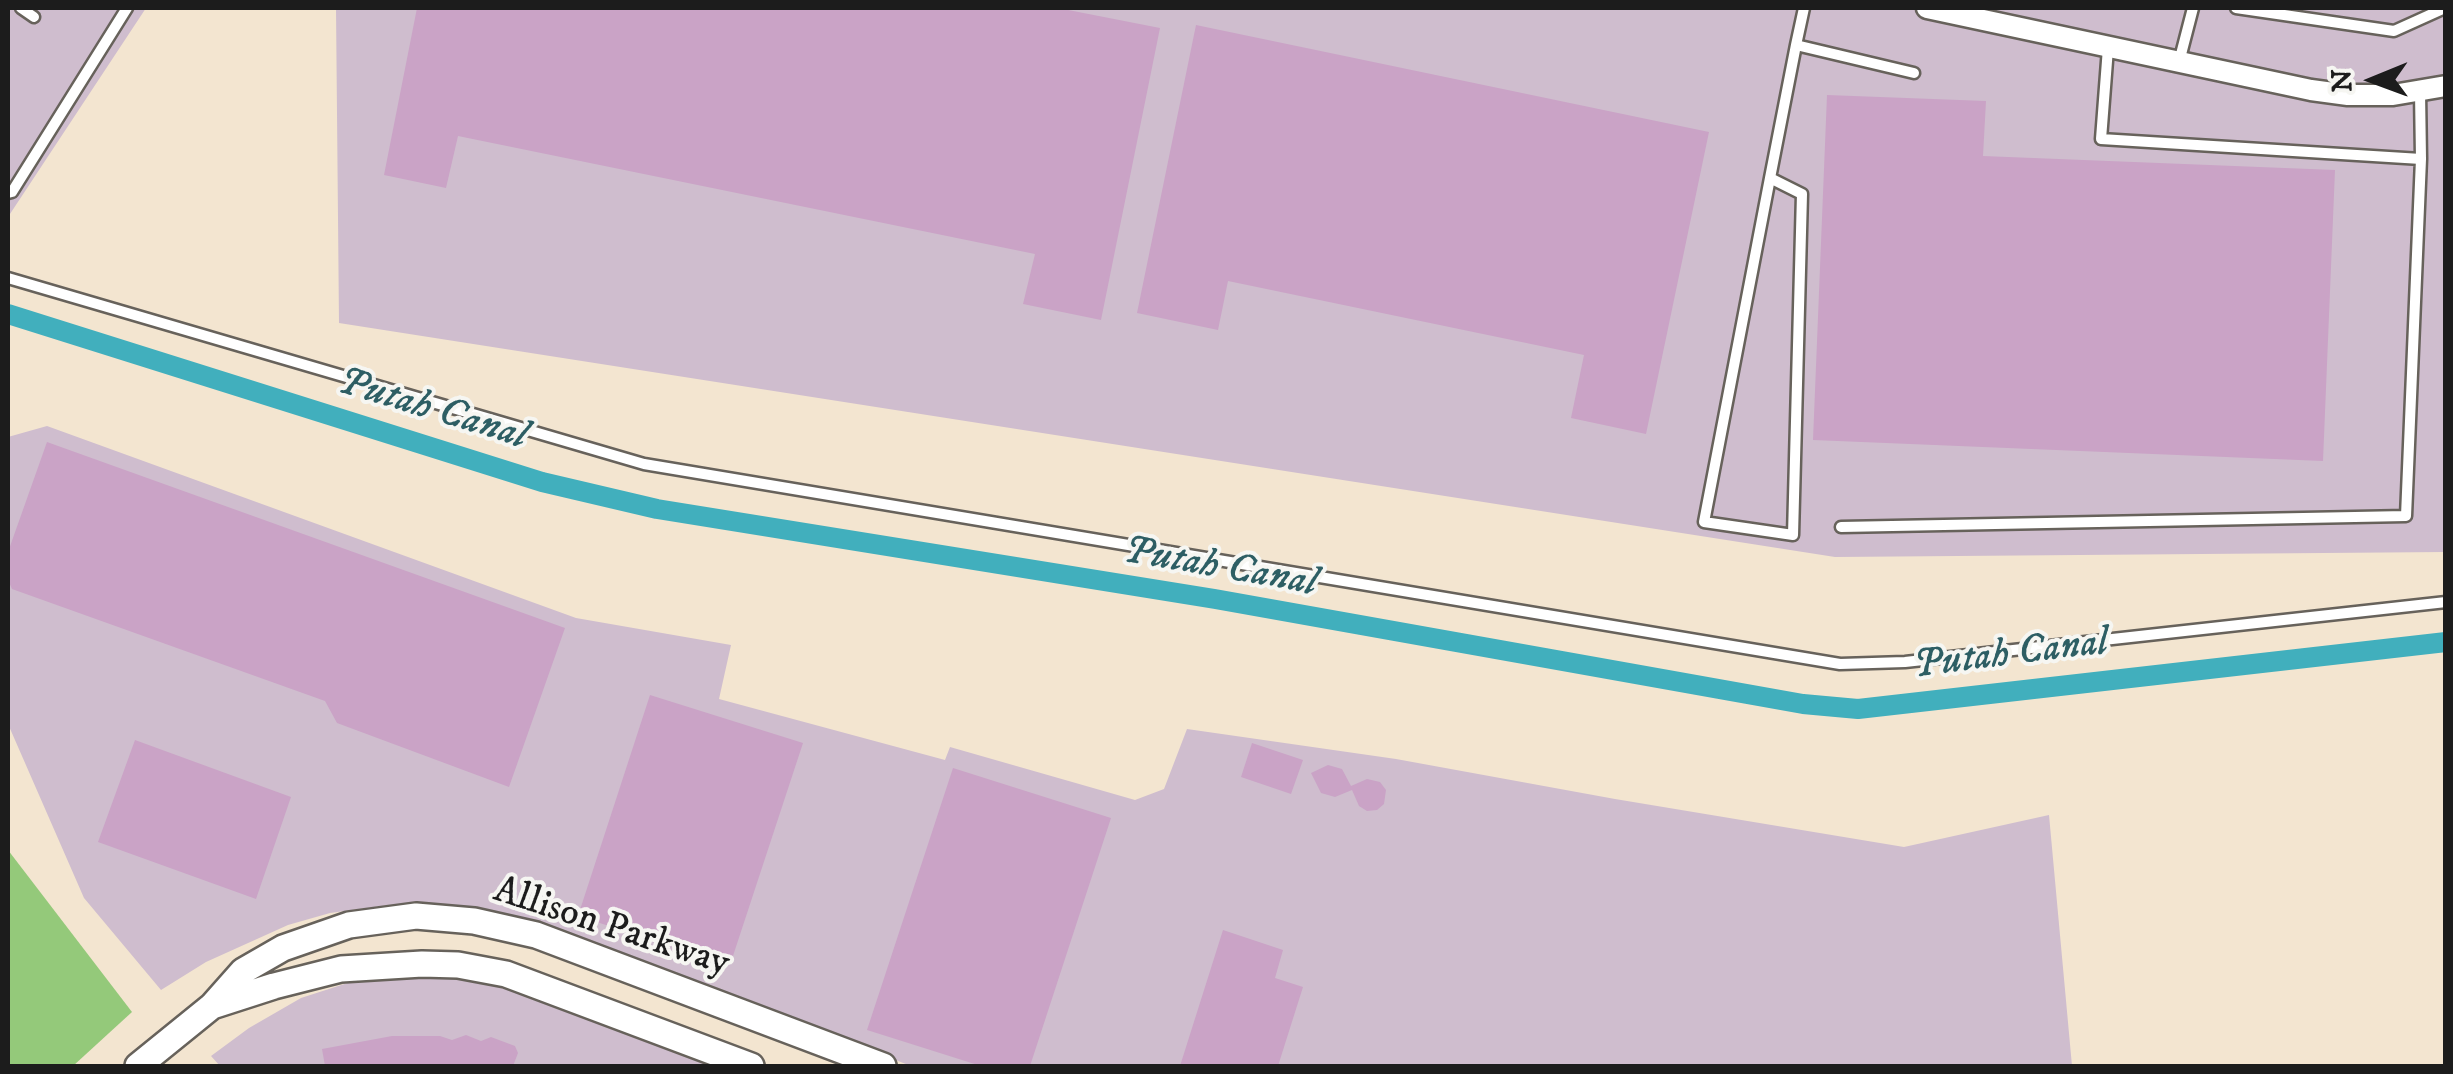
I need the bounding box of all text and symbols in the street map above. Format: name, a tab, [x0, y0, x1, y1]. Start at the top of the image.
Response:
north arrow	[2323, 30, 2423, 130]
text: N	[2325, 69, 2360, 92]
water label: Putah Canal	[331, 359, 533, 463]
water label: Putah Canal	[1119, 528, 1321, 610]
water label: Putah Canal	[1911, 620, 2111, 692]
street label: Allison Parkway	[487, 869, 735, 989]

